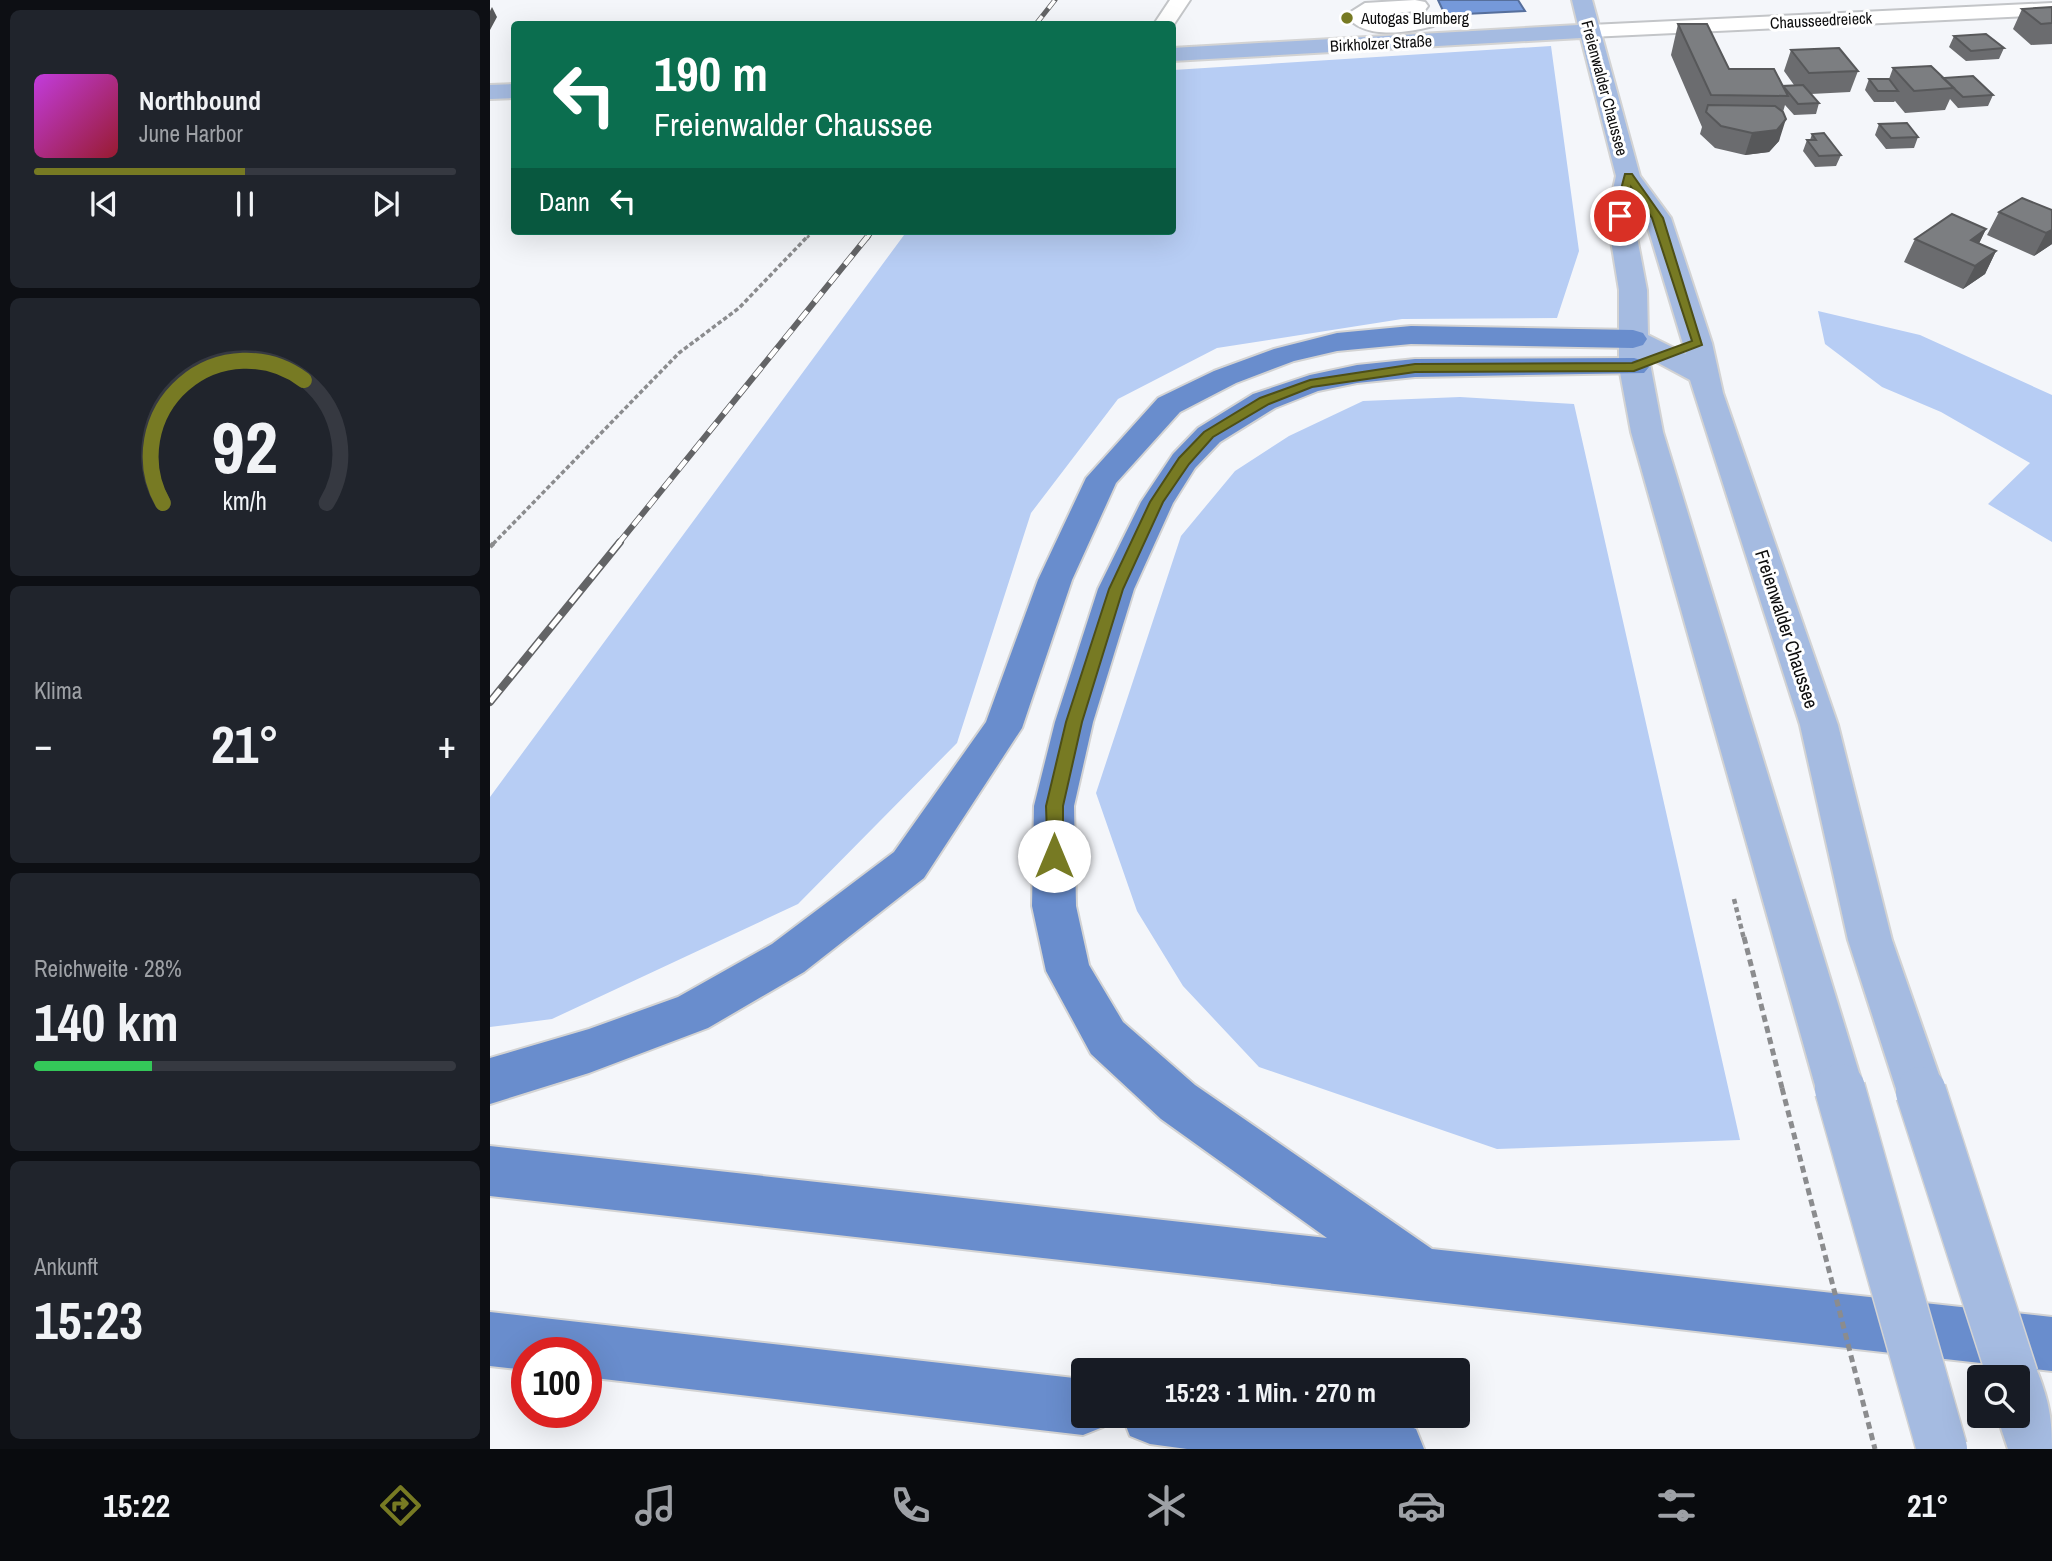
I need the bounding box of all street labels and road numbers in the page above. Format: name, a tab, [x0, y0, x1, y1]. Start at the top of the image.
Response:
street label: Chausseedreieck	[1769, 6, 1873, 34]
street label: Freienwalder Chaussee	[1576, 18, 1634, 158]
street label: Birkholzer Straße	[1329, 29, 1433, 57]
street label: Freienwalder Chaussee	[1749, 546, 1825, 712]

